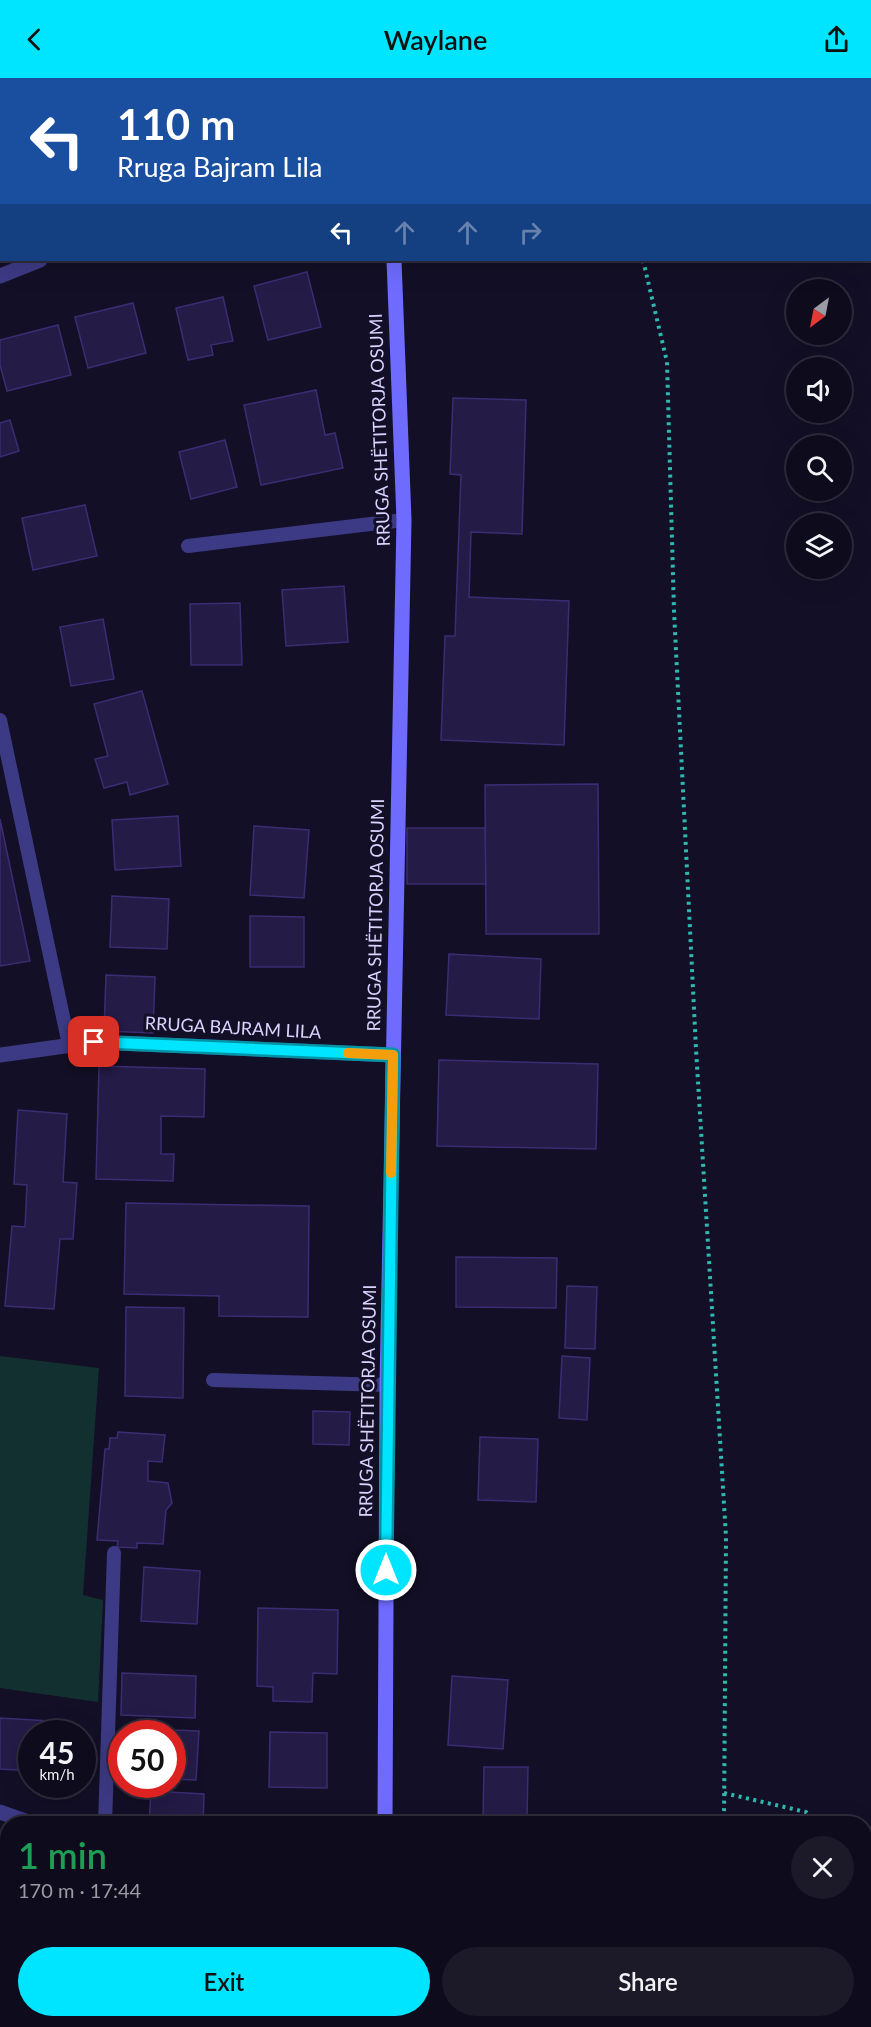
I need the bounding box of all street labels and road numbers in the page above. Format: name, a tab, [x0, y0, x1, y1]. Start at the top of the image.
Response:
street label: RRUGA SHËTITORJA OSUMI	[364, 313, 394, 547]
street label: RRUGA SHËTITORJA OSUMI	[362, 798, 388, 1032]
street label: RRUGA BAJRAM LILA	[144, 1011, 323, 1043]
street label: RRUGA SHËTITORJA OSUMI	[354, 1284, 380, 1518]

